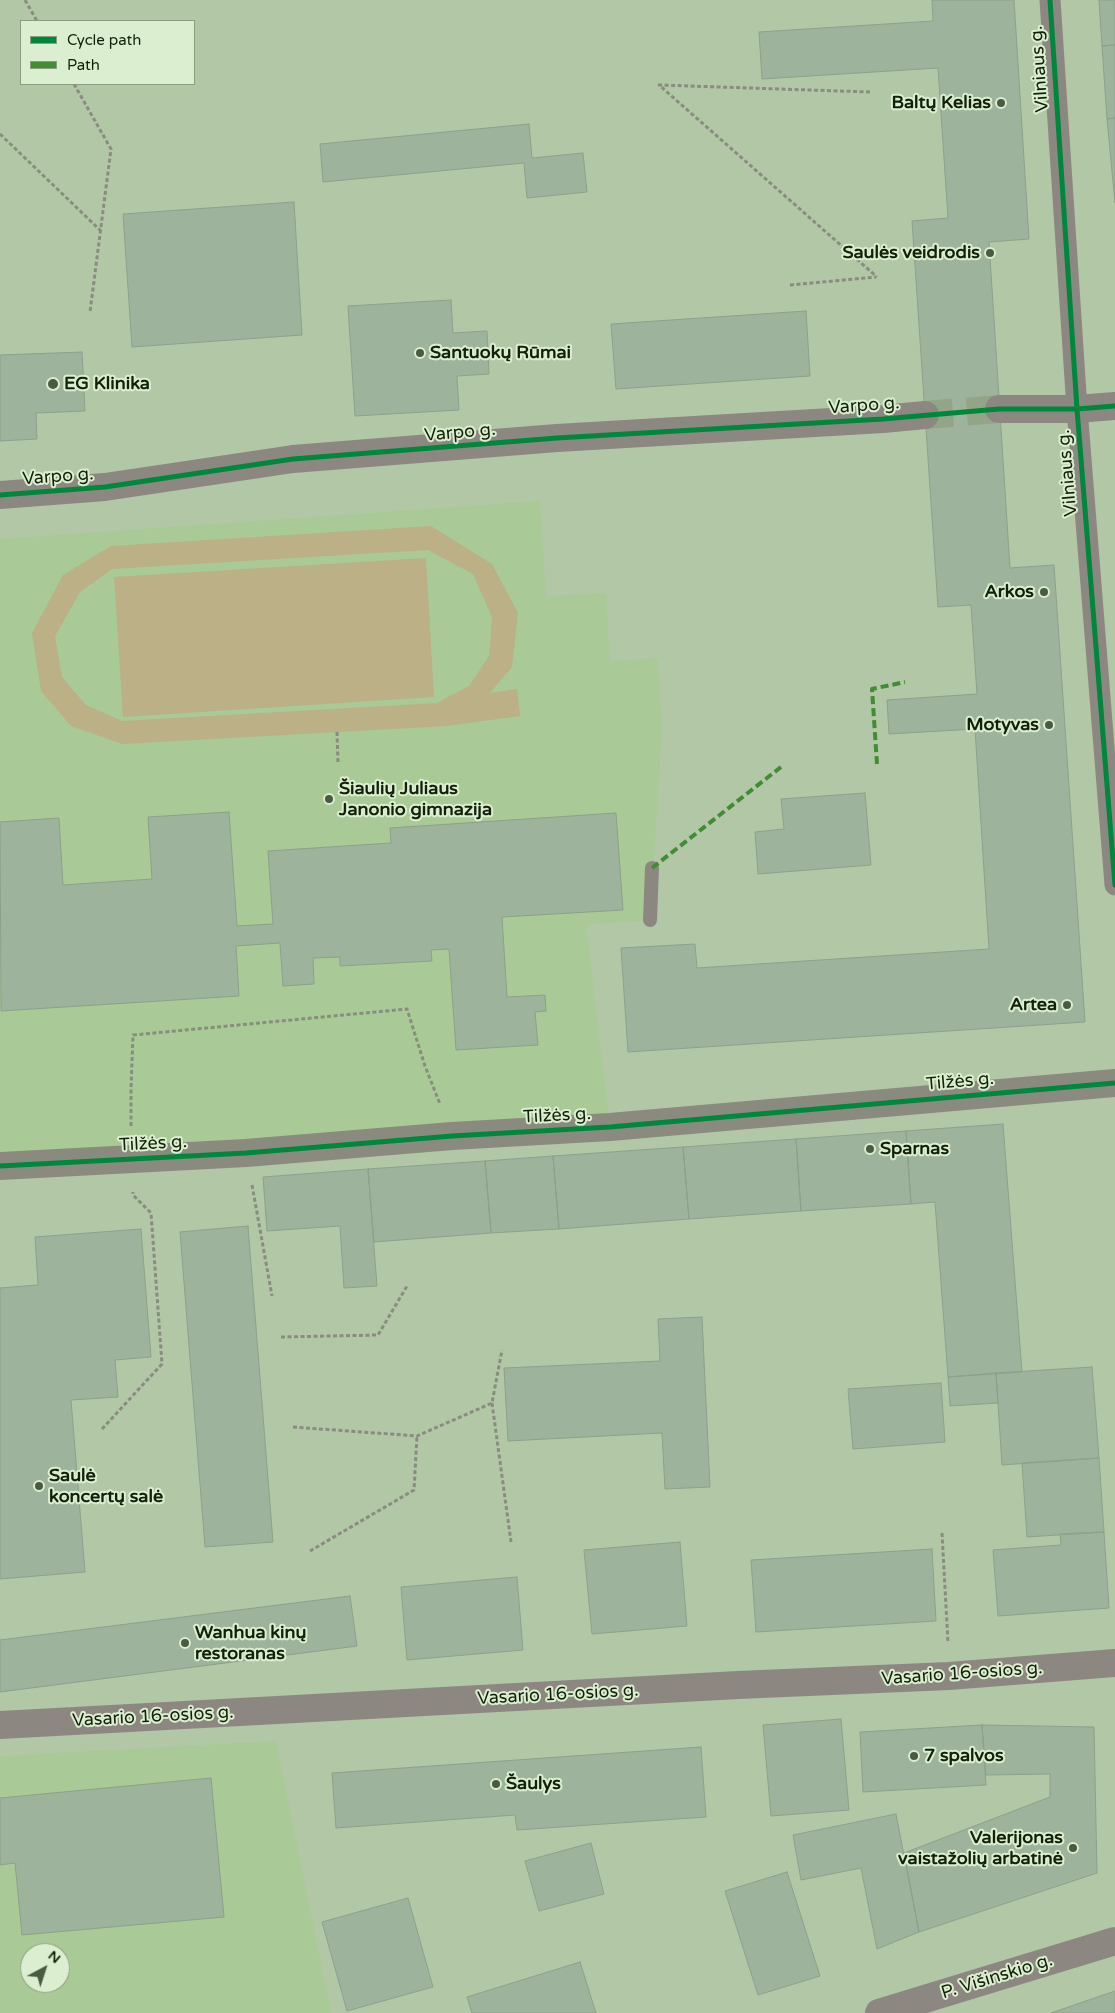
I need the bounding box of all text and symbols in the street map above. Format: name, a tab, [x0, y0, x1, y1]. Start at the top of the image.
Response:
legend	[20, 20, 195, 85]
street label: Vilniaus g.	[1026, 25, 1054, 113]
text: Cycle path	[67, 31, 141, 49]
text: Path	[67, 56, 100, 74]
place label: Baltų Kelias	[891, 92, 991, 114]
marker: Baltų Kelias	[995, 97, 1007, 109]
place label: Saulės veidrodis	[842, 242, 980, 264]
marker: Saulės veidrodis	[984, 247, 996, 259]
place label: Santuokų Rūmai	[430, 342, 571, 364]
marker: Santuokų Rūmai	[414, 347, 426, 359]
place label: EG Klinika	[64, 373, 150, 395]
marker: EG Klinika	[46, 377, 60, 391]
street label: Varpo g.	[828, 393, 900, 419]
street label: Varpo g.	[423, 419, 497, 447]
street label: Vilniaus g.	[1053, 429, 1083, 517]
street label: Varpo g.	[22, 464, 94, 490]
place label: Arkos	[985, 581, 1034, 603]
marker: Arkos	[1038, 586, 1050, 598]
place label: Motyvas	[966, 714, 1039, 736]
marker: Motyvas	[1043, 719, 1055, 731]
place label: Šiaulių Juliaus Janonio gimnazija	[339, 778, 492, 821]
marker: Šiaulių Juliaus Janonio gimnazija	[323, 793, 335, 805]
place label: Artea	[1010, 994, 1057, 1016]
marker: Artea	[1061, 999, 1073, 1011]
street label: Tilžės g.	[925, 1068, 995, 1096]
street label: Tilžės g.	[522, 1103, 592, 1129]
street label: Tilžės g.	[118, 1131, 188, 1157]
place label: Sparnas	[880, 1138, 949, 1160]
marker: Sparnas	[864, 1143, 876, 1155]
place label: Saulė koncertų salė	[49, 1465, 163, 1508]
marker: Saulė koncertų salė	[33, 1480, 45, 1492]
place label: Wanhua kinų restoranas	[195, 1622, 306, 1665]
marker: Wanhua kinų restoranas	[179, 1637, 191, 1649]
street label: Vasario 16-osios g.	[881, 1658, 1043, 1690]
street label: Vasario 16-osios g.	[477, 1680, 639, 1710]
street label: Vasario 16-osios g.	[72, 1702, 234, 1732]
place label: 7 spalvos	[924, 1745, 1004, 1767]
marker: 7 spalvos	[908, 1750, 920, 1762]
place label: Šaulys	[506, 1773, 561, 1795]
marker: Šaulys	[490, 1778, 502, 1790]
place label: Valerijonas vaistažolių arbatinė	[898, 1827, 1063, 1870]
marker: Valerijonas vaistažolių arbatinė	[1067, 1842, 1079, 1854]
north arrow	[20, 1943, 70, 1993]
text: N	[45, 1947, 64, 1967]
street label: P. Višinskio g.	[939, 1950, 1055, 2004]

